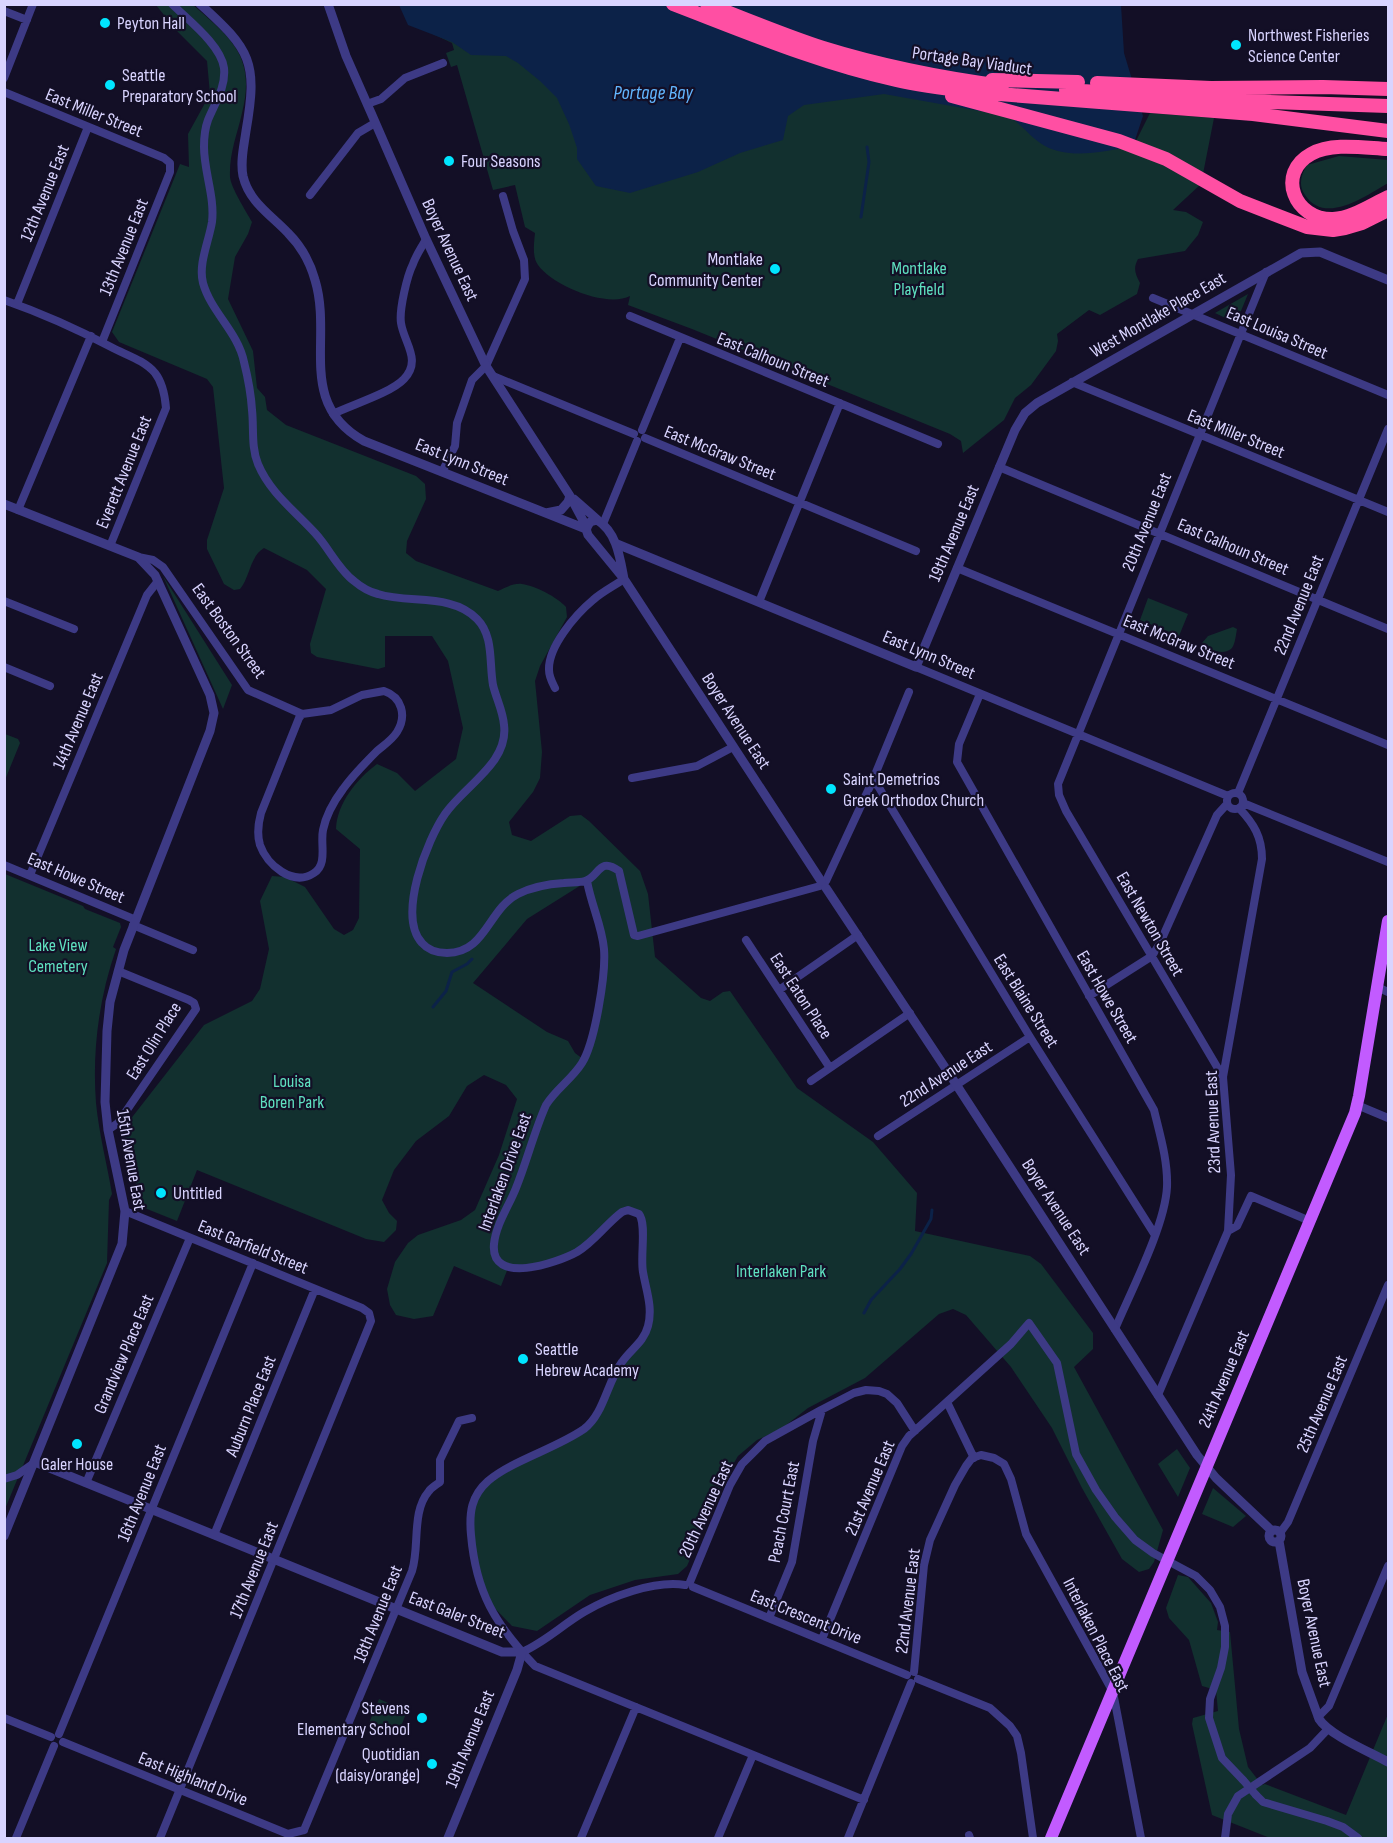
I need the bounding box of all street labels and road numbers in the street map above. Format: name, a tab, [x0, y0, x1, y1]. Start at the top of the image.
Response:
street label: Portage Bay Viaduct	[911, 42, 1034, 80]
street label: East Miller Street	[42, 84, 146, 142]
street label: 12th Avenue East	[16, 141, 74, 245]
street label: 13th Avenue East	[95, 195, 153, 299]
street label: Boyer Avenue East	[417, 196, 483, 305]
street label: West Montlake Place East	[1086, 267, 1230, 362]
street label: East Louisa Street	[1223, 302, 1331, 364]
street label: East Calhoun Street	[714, 328, 832, 392]
street label: East Miller Street	[1184, 405, 1288, 463]
street label: Everett Avenue East	[92, 412, 156, 532]
street label: East McGraw Street	[661, 421, 779, 485]
street label: East Lynn Street	[412, 434, 512, 490]
street label: 20th Avenue East	[1118, 469, 1176, 574]
street label: 19th Avenue East	[924, 481, 984, 585]
street label: East Calhoun Street	[1174, 514, 1292, 580]
street label: 22nd Avenue East	[1269, 552, 1329, 658]
street label: East Boston Street	[188, 579, 271, 683]
street label: East McGraw Street	[1120, 610, 1238, 674]
street label: East Lynn Street	[880, 626, 979, 684]
street label: 14th Avenue East	[48, 669, 108, 772]
street label: Boyer Avenue East	[697, 669, 775, 773]
street label: East Howe Street	[24, 848, 128, 908]
street label: East Newton Street	[1112, 868, 1189, 980]
street label: East Howe Street	[1072, 947, 1142, 1048]
street label: East Eaton Place	[765, 949, 837, 1043]
street label: East Blaine Street	[989, 950, 1063, 1052]
street label: East Olin Place	[122, 998, 186, 1084]
street label: 22nd Avenue East	[896, 1036, 997, 1112]
street label: 23rd Avenue East	[1201, 1070, 1225, 1174]
street label: 15th Avenue East	[112, 1108, 150, 1213]
street label: Interlaken Drive East	[474, 1110, 536, 1234]
street label: Boyer Avenue East	[1017, 1155, 1095, 1259]
street label: East Garfield Street	[195, 1215, 312, 1279]
street label: Grandview Place East	[89, 1291, 159, 1417]
street label: 24th Avenue East	[1194, 1327, 1254, 1431]
street label: Auburn Place East	[221, 1352, 281, 1461]
street label: 25th Avenue East	[1292, 1352, 1352, 1456]
street label: 21st Avenue East	[841, 1437, 900, 1539]
street label: 16th Avenue East	[113, 1441, 171, 1545]
street label: 20th Avenue East	[674, 1457, 738, 1561]
street label: Peach Court East	[764, 1459, 804, 1564]
street label: 17th Avenue East	[225, 1518, 283, 1621]
street label: 22nd Avenue East	[891, 1547, 925, 1655]
street label: 18th Avenue East	[349, 1562, 407, 1666]
street label: Interlaken Place East	[1058, 1575, 1134, 1696]
street label: Boyer Avenue East	[1292, 1577, 1336, 1690]
street label: East Crescent Drive	[747, 1585, 865, 1649]
street label: East Galer Street	[406, 1587, 509, 1643]
street label: 19th Avenue East	[441, 1687, 499, 1791]
street label: East Highland Drive	[135, 1748, 251, 1810]

